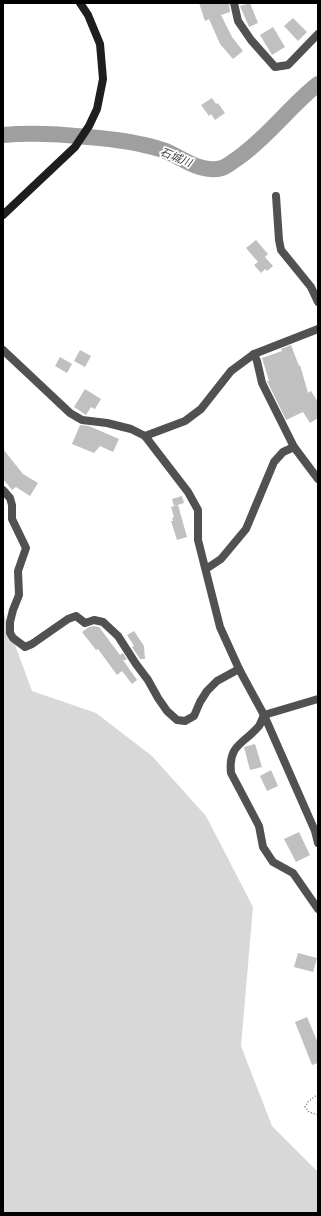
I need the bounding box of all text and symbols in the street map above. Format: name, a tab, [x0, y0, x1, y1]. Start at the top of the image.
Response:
water label: 石城川	[158, 144, 195, 170]

